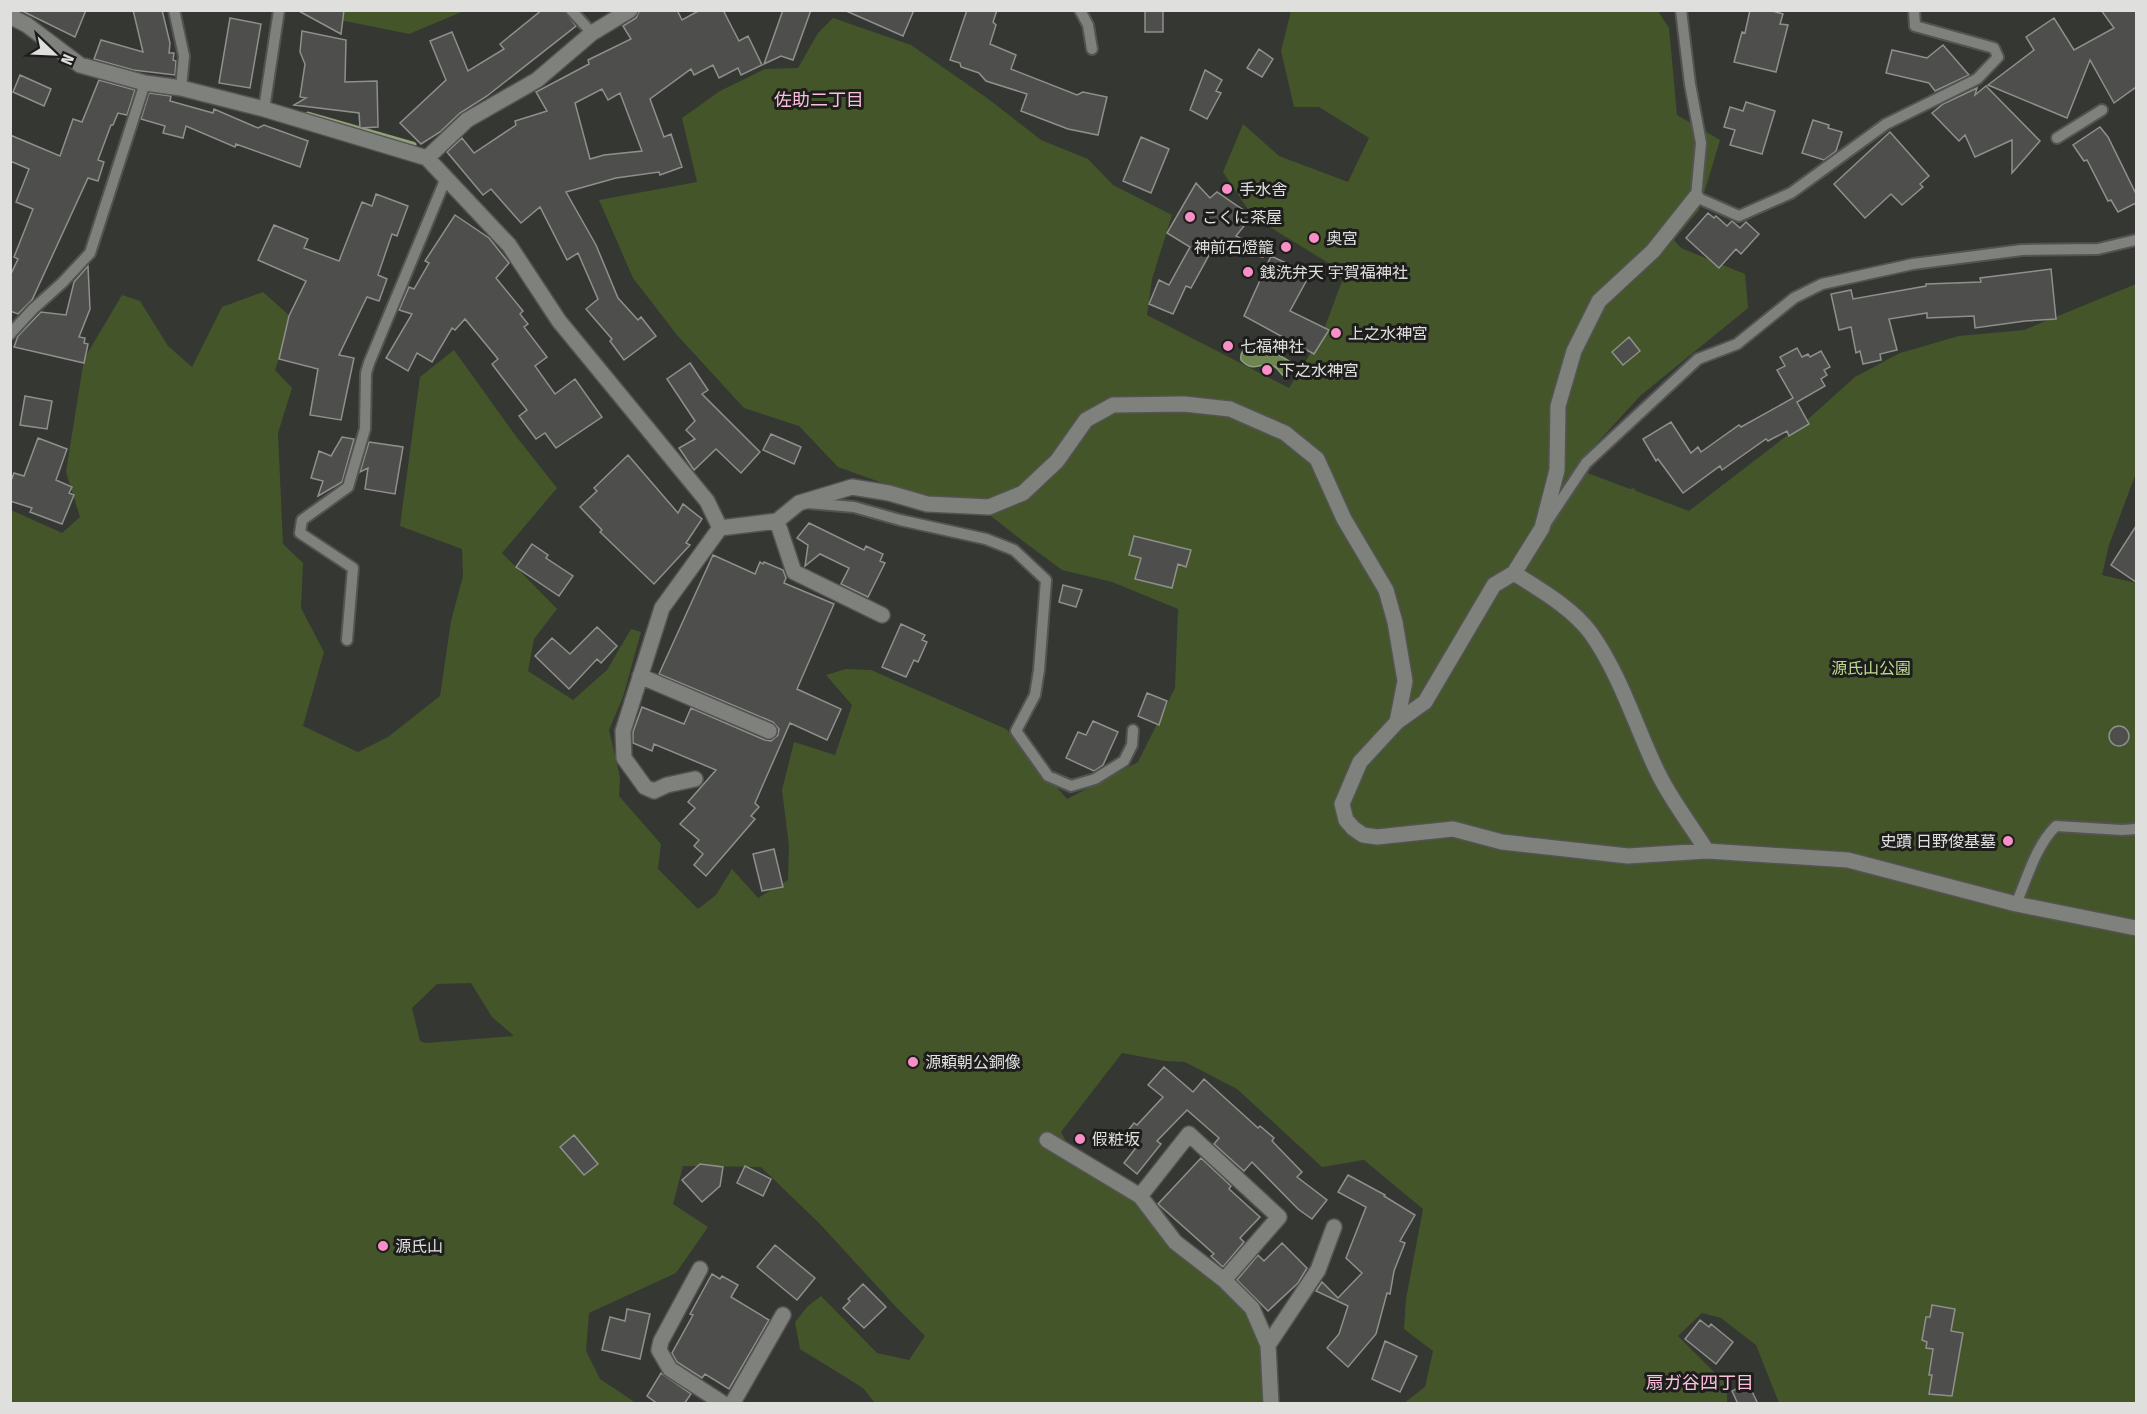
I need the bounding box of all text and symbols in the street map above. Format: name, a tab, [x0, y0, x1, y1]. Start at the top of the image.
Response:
north arrow	[24, 24, 84, 84]
text: N	[57, 52, 78, 68]
district label: 佐助二丁目	[774, 89, 864, 111]
place label: 手水舎	[1239, 180, 1287, 199]
marker: 手水舎	[1220, 182, 1234, 196]
place label: こくに茶屋	[1202, 208, 1282, 227]
marker: こくに茶屋	[1183, 210, 1197, 224]
place label: 奥宮	[1326, 229, 1358, 248]
marker: 奥宮	[1307, 231, 1321, 245]
place label: 神前石燈籠	[1194, 238, 1274, 257]
marker: 神前石燈籠	[1279, 240, 1293, 254]
place label: 銭洗弁天 宇賀福神社	[1260, 263, 1408, 282]
marker: 銭洗弁天 宇賀福神社	[1241, 265, 1255, 279]
place label: 上之水神宮	[1348, 324, 1428, 343]
marker: 上之水神宮	[1329, 326, 1343, 340]
place label: 七福神社	[1240, 337, 1304, 356]
marker: 七福神社	[1221, 339, 1235, 353]
place label: 下之水神宮	[1279, 361, 1359, 380]
marker: 下之水神宮	[1260, 363, 1274, 377]
park label: 源氏山公園	[1831, 659, 1911, 678]
place label: 史蹟 日野俊基墓	[1880, 832, 1996, 851]
marker: 史蹟 日野俊基墓	[2001, 834, 2015, 848]
place label: 源頼朝公銅像	[925, 1053, 1021, 1072]
marker: 源頼朝公銅像	[906, 1055, 920, 1069]
place label: 假粧坂	[1092, 1130, 1140, 1149]
marker: 假粧坂	[1073, 1132, 1087, 1146]
place label: 源氏山	[395, 1237, 443, 1256]
marker: 源氏山	[376, 1239, 390, 1253]
district label: 扇ガ谷四丁目	[1646, 1372, 1754, 1394]

